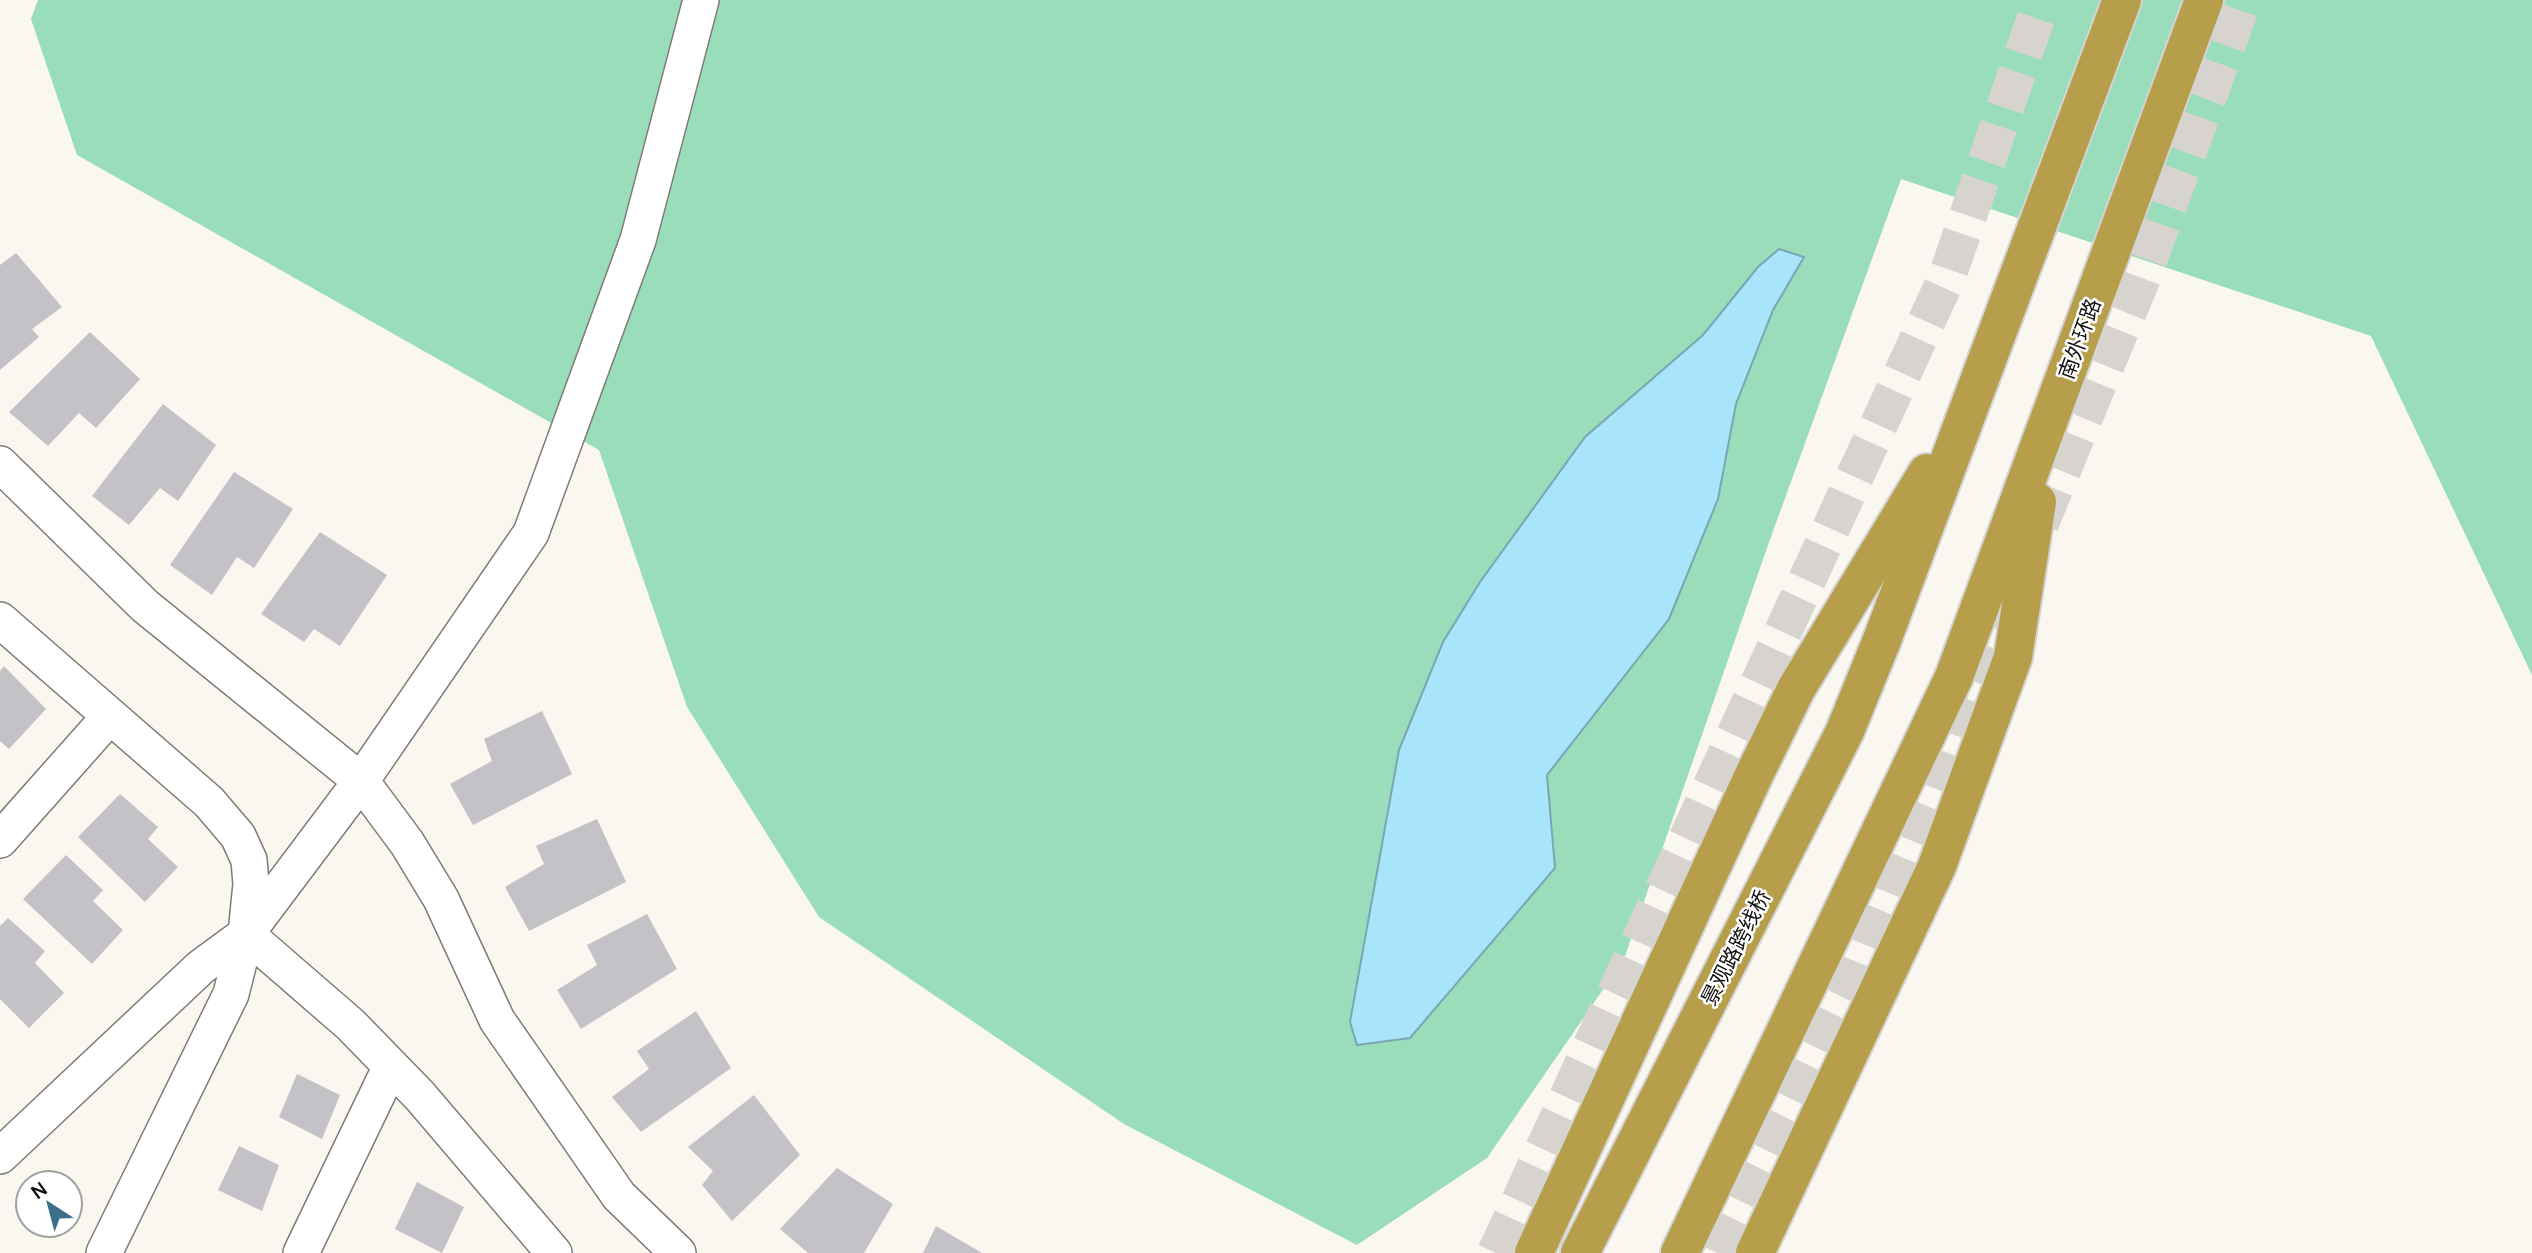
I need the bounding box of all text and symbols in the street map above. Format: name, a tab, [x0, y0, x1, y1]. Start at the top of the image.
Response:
street label: 南外环路	[2052, 294, 2107, 383]
street label: 景观路跨线桥	[1694, 885, 1776, 1010]
north arrow	[14, 1169, 84, 1239]
text: N	[26, 1176, 52, 1205]

